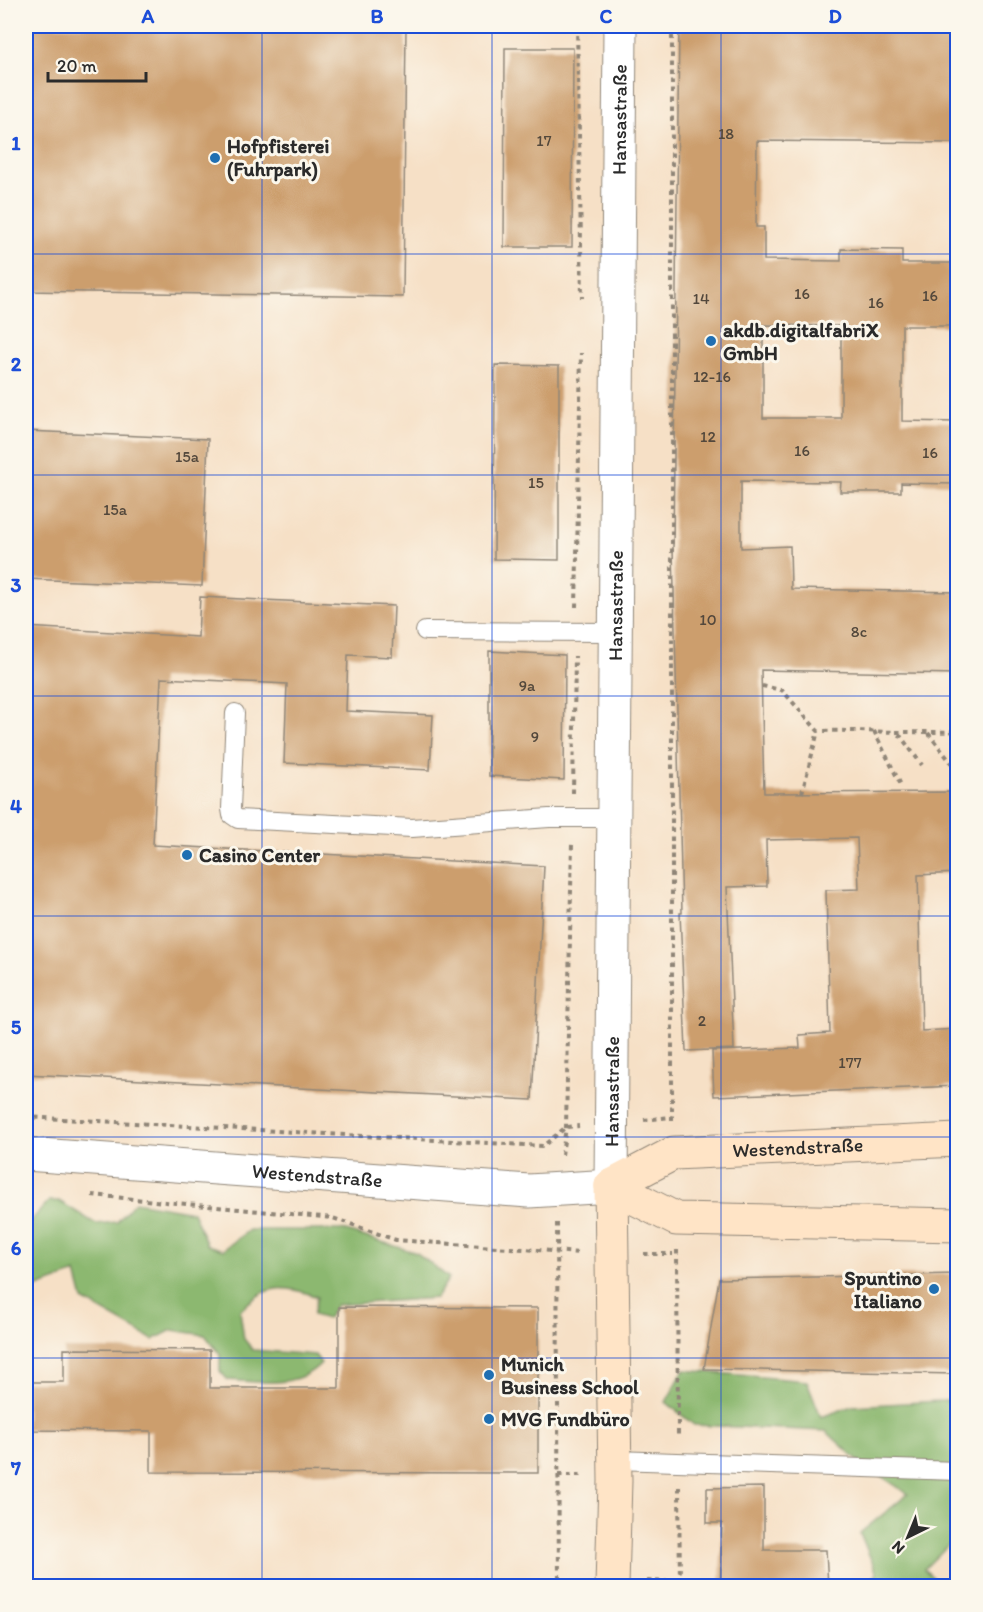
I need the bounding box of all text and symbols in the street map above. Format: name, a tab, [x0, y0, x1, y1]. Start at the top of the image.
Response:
text: A	[141, 4, 155, 28]
text: B	[371, 4, 384, 28]
text: C	[600, 4, 613, 28]
text: D	[828, 4, 842, 28]
scale bar	[48, 45, 146, 83]
text: 20 m	[57, 55, 97, 77]
street label: Hansastraße	[607, 64, 632, 175]
house number: 18	[718, 124, 734, 143]
text: 1	[11, 131, 21, 155]
house number: 17	[536, 131, 552, 150]
place label: Hofpfisterei (Fuhrpark)	[227, 134, 329, 182]
marker: Hofpfisterei (Fuhrpark)	[208, 151, 222, 165]
house number: 16	[794, 284, 810, 303]
house number: 16	[922, 286, 938, 305]
house number: 14	[692, 289, 710, 308]
house number: 16	[868, 293, 884, 312]
place label: akdb.digitalfabriX GmbH	[723, 318, 879, 365]
marker: akdb.digitalfabriX GmbH	[704, 334, 718, 348]
text: 2	[11, 352, 22, 376]
house number: 12-16	[693, 367, 731, 386]
house number: 12	[700, 427, 717, 446]
house number: 16	[794, 441, 810, 460]
house number: 16	[922, 443, 938, 462]
house number: 15a	[175, 447, 200, 466]
house number: 15	[528, 473, 544, 492]
house number: 15a	[103, 500, 128, 519]
street label: Hansastraße	[603, 550, 628, 661]
text: 3	[11, 573, 22, 597]
house number: 10	[699, 610, 717, 629]
house number: 8c	[851, 622, 867, 641]
house number: 9a	[519, 676, 536, 695]
house number: 9	[531, 727, 539, 746]
text: 4	[10, 794, 22, 818]
place label: Casino Center	[199, 843, 320, 867]
marker: Casino Center	[180, 848, 194, 862]
house number: 2	[698, 1011, 707, 1030]
text: 5	[11, 1015, 22, 1039]
street label: Hansastraße	[599, 1036, 624, 1147]
house number: 177	[838, 1053, 862, 1072]
street label: Westendstraße	[732, 1132, 864, 1162]
street label: Westendstraße	[251, 1159, 383, 1192]
text: 6	[11, 1236, 22, 1260]
place label: Spuntino Italiano	[844, 1266, 922, 1313]
marker: Spuntino Italiano	[927, 1282, 941, 1296]
place label: Munich Business School	[501, 1352, 639, 1399]
marker: Munich Business School	[482, 1368, 496, 1382]
place label: MVG Fundbüro	[501, 1407, 630, 1431]
marker: MVG Fundbüro	[482, 1412, 496, 1426]
text: 7	[10, 1456, 21, 1480]
north arrow	[878, 1507, 938, 1567]
text: N	[888, 1537, 909, 1558]

